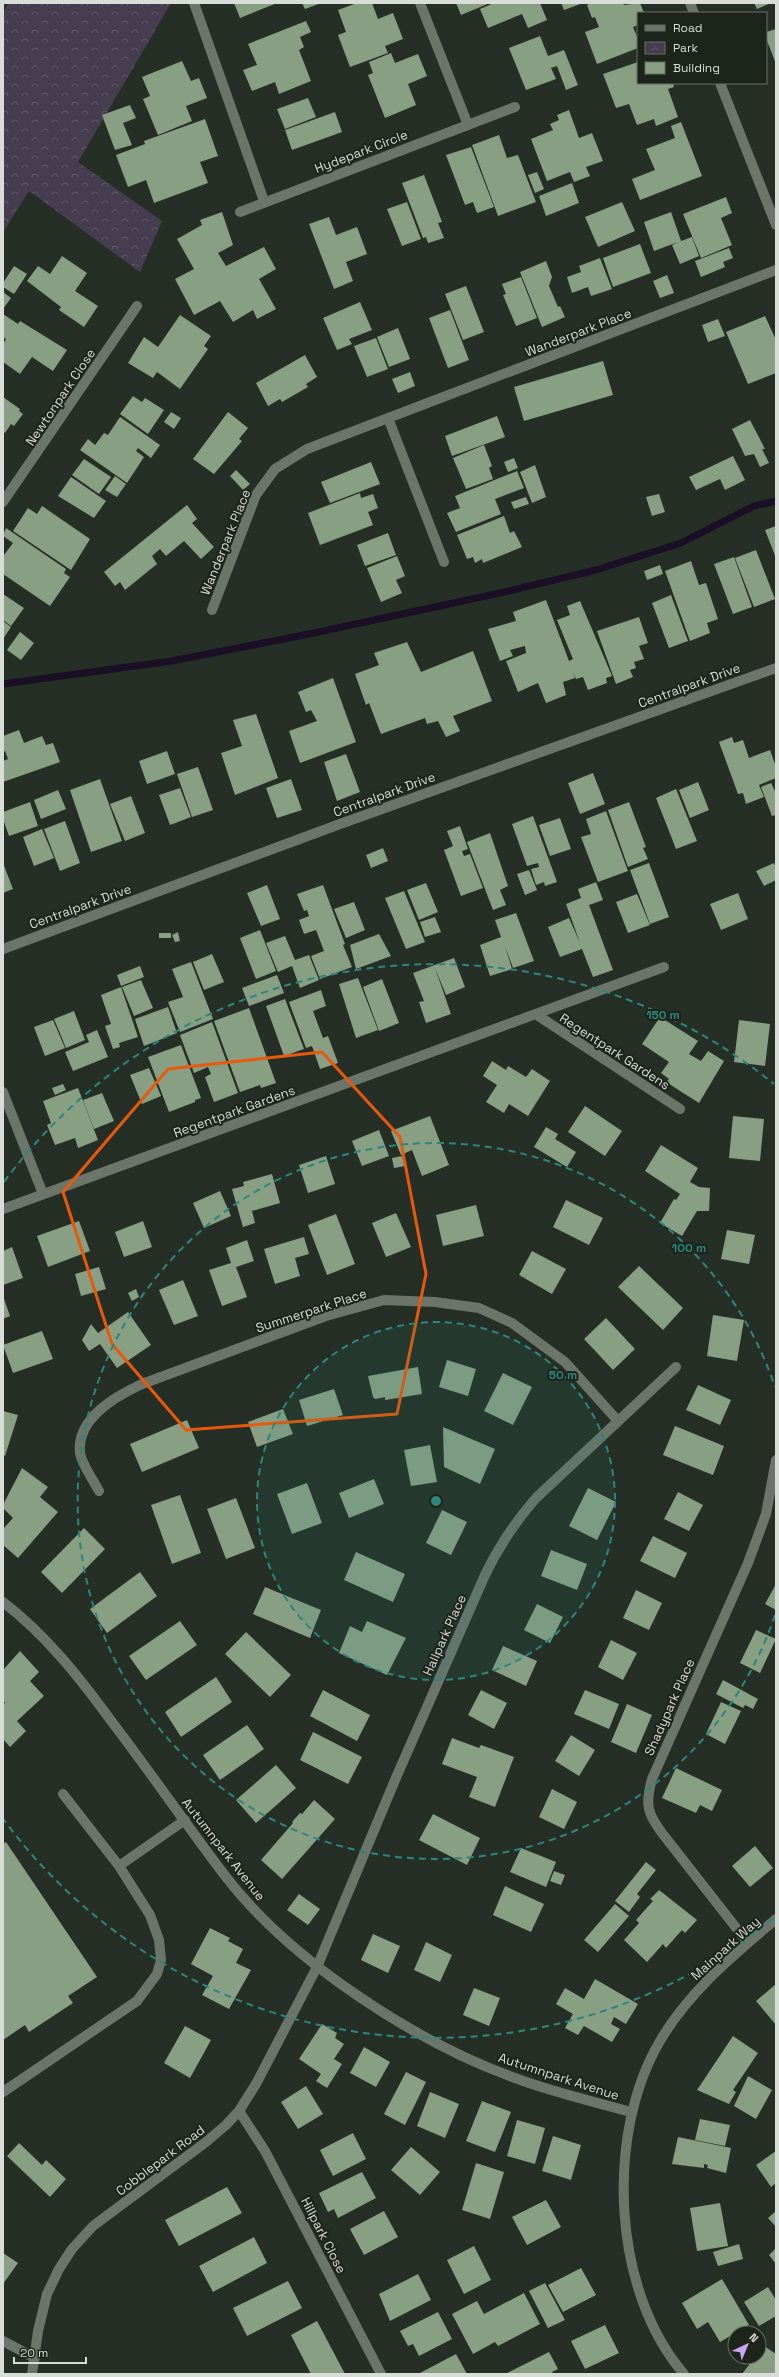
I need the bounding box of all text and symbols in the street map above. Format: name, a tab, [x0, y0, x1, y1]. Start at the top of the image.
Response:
legend	[637, 12, 767, 84]
text: Road	[673, 20, 702, 36]
text: Park	[673, 40, 698, 56]
text: Building	[673, 60, 720, 76]
street label: Hydepark Circle	[312, 126, 410, 177]
street label: Wanderpark Place	[523, 304, 634, 361]
street label: Newtonpark Close	[22, 345, 99, 449]
street label: Wanderpark Place	[197, 487, 254, 598]
street label: Centralpark Drive	[636, 659, 743, 712]
street label: Centralpark Drive	[331, 768, 438, 821]
street label: Centralpark Drive	[27, 880, 134, 933]
text: 150 m	[646, 1007, 680, 1023]
street label: Regentpark Gardens	[556, 1009, 673, 1094]
street label: Regentpark Gardens	[171, 1081, 298, 1141]
text: 100 m	[672, 1240, 706, 1256]
street label: Summerpark Place	[253, 1285, 369, 1336]
text: 50 m	[549, 1367, 577, 1383]
centre of rings	[429, 1494, 443, 1508]
street label: Hallpark Place	[419, 1592, 470, 1679]
street label: Shadypark Place	[640, 1656, 698, 1758]
street label: Autumnpark Avenue	[178, 1794, 269, 1904]
street label: Mainpark Way	[687, 1913, 763, 1984]
street label: Autumnpark Avenue	[496, 2049, 621, 2104]
street label: Cobblepark Road	[112, 2121, 208, 2199]
street label: Hillpark Close	[297, 2194, 350, 2276]
north arrow	[727, 2325, 767, 2365]
text: N	[746, 2330, 761, 2345]
scale bar	[14, 2339, 86, 2365]
text: 20 m	[20, 2345, 48, 2361]

